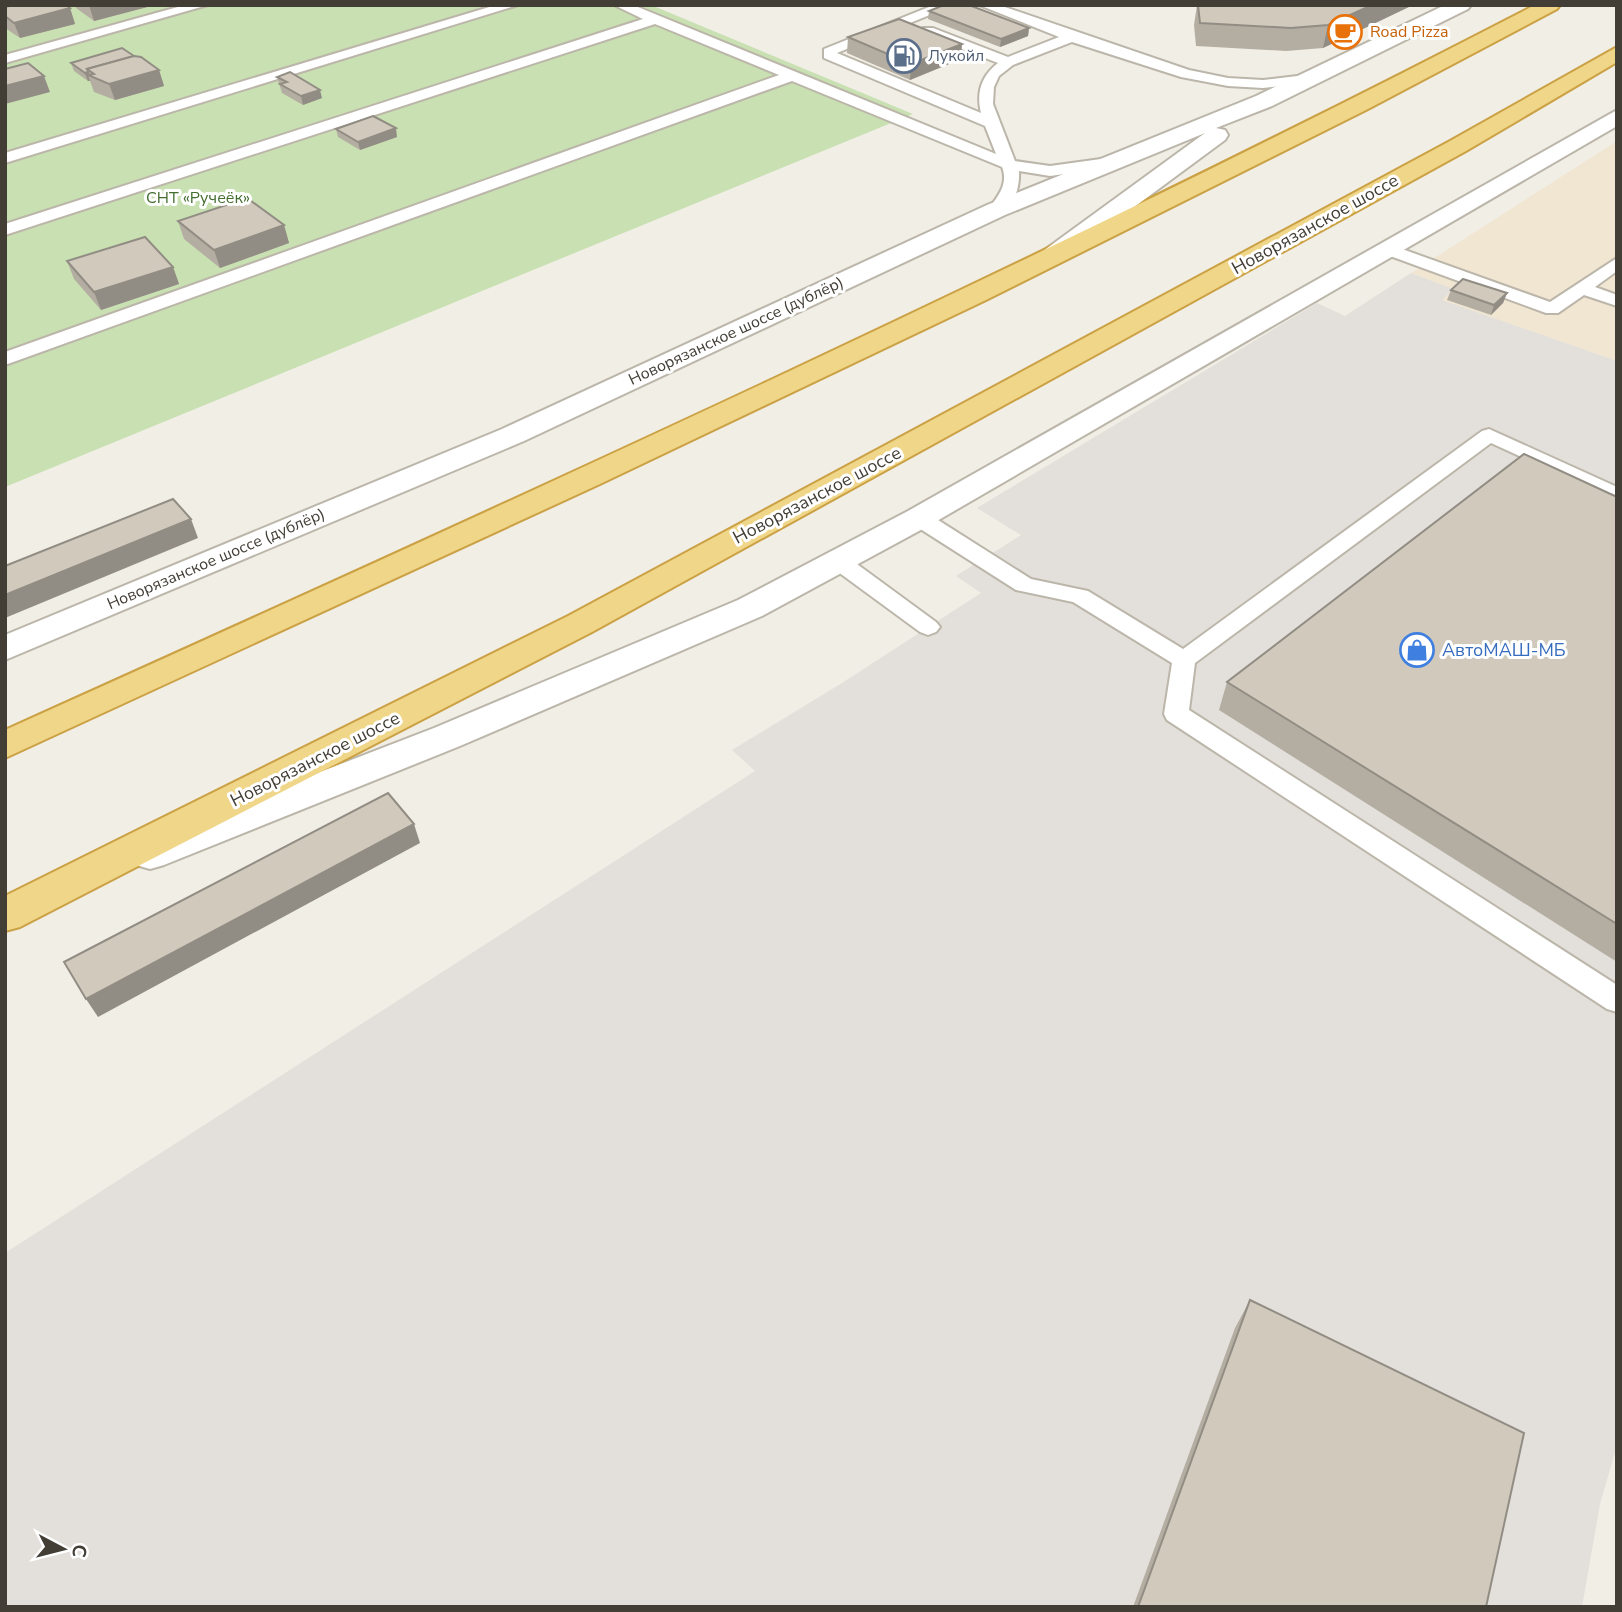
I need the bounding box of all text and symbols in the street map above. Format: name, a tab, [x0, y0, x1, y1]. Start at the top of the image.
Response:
cafe icon: Road Pizza	[1326, 13, 1364, 51]
place label: Road Pizza	[1370, 21, 1448, 43]
fuel station icon: Лукойл	[885, 37, 923, 75]
place label: Лукойл	[928, 45, 984, 67]
street label: Новорязанское шоссе	[1227, 168, 1403, 280]
park label: СНТ «Ручеёк»	[146, 187, 250, 209]
street label: Новорязанское шоссе (дублёр)	[625, 271, 847, 391]
street label: Новорязанское шоссе	[729, 440, 905, 550]
street label: Новорязанское шоссе (дублёр)	[104, 503, 328, 615]
shop icon: АвтоМАШ-МБ	[1398, 631, 1436, 669]
place label: АвтоМАШ-МБ	[1442, 638, 1566, 662]
street label: Новорязанское шоссе	[226, 706, 404, 812]
north arrow	[28, 1514, 98, 1584]
text: С	[65, 1543, 93, 1559]

